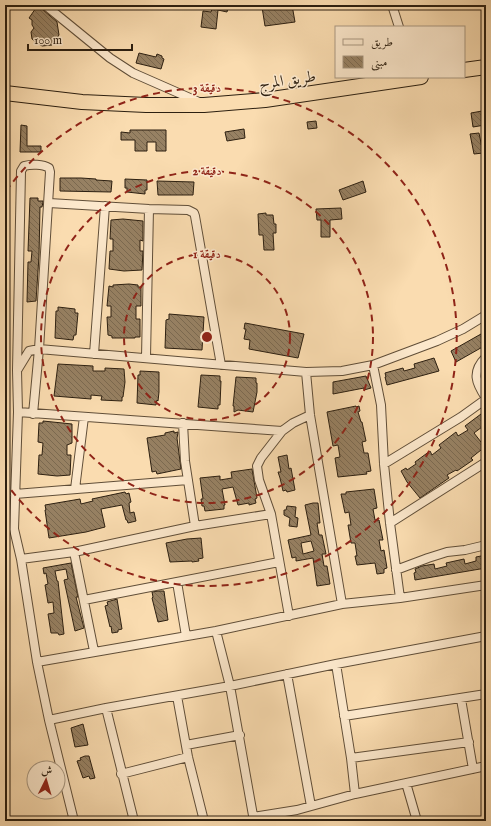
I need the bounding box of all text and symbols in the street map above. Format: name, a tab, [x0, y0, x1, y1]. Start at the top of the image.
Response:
scale bar	[28, 26, 132, 52]
legend	[335, 26, 465, 78]
text: 100 m	[34, 33, 62, 48]
text: طريق	[371, 35, 393, 50]
text: مبنى	[371, 55, 387, 71]
street label: طريق المرج	[257, 67, 318, 98]
text: 3 دقيقة	[193, 81, 221, 96]
text: 2 دقيقة	[192, 164, 222, 179]
text: 1 دقيقة	[193, 247, 221, 262]
centre of rings	[200, 330, 214, 344]
north arrow	[26, 760, 66, 800]
text: ش	[41, 764, 53, 778]

